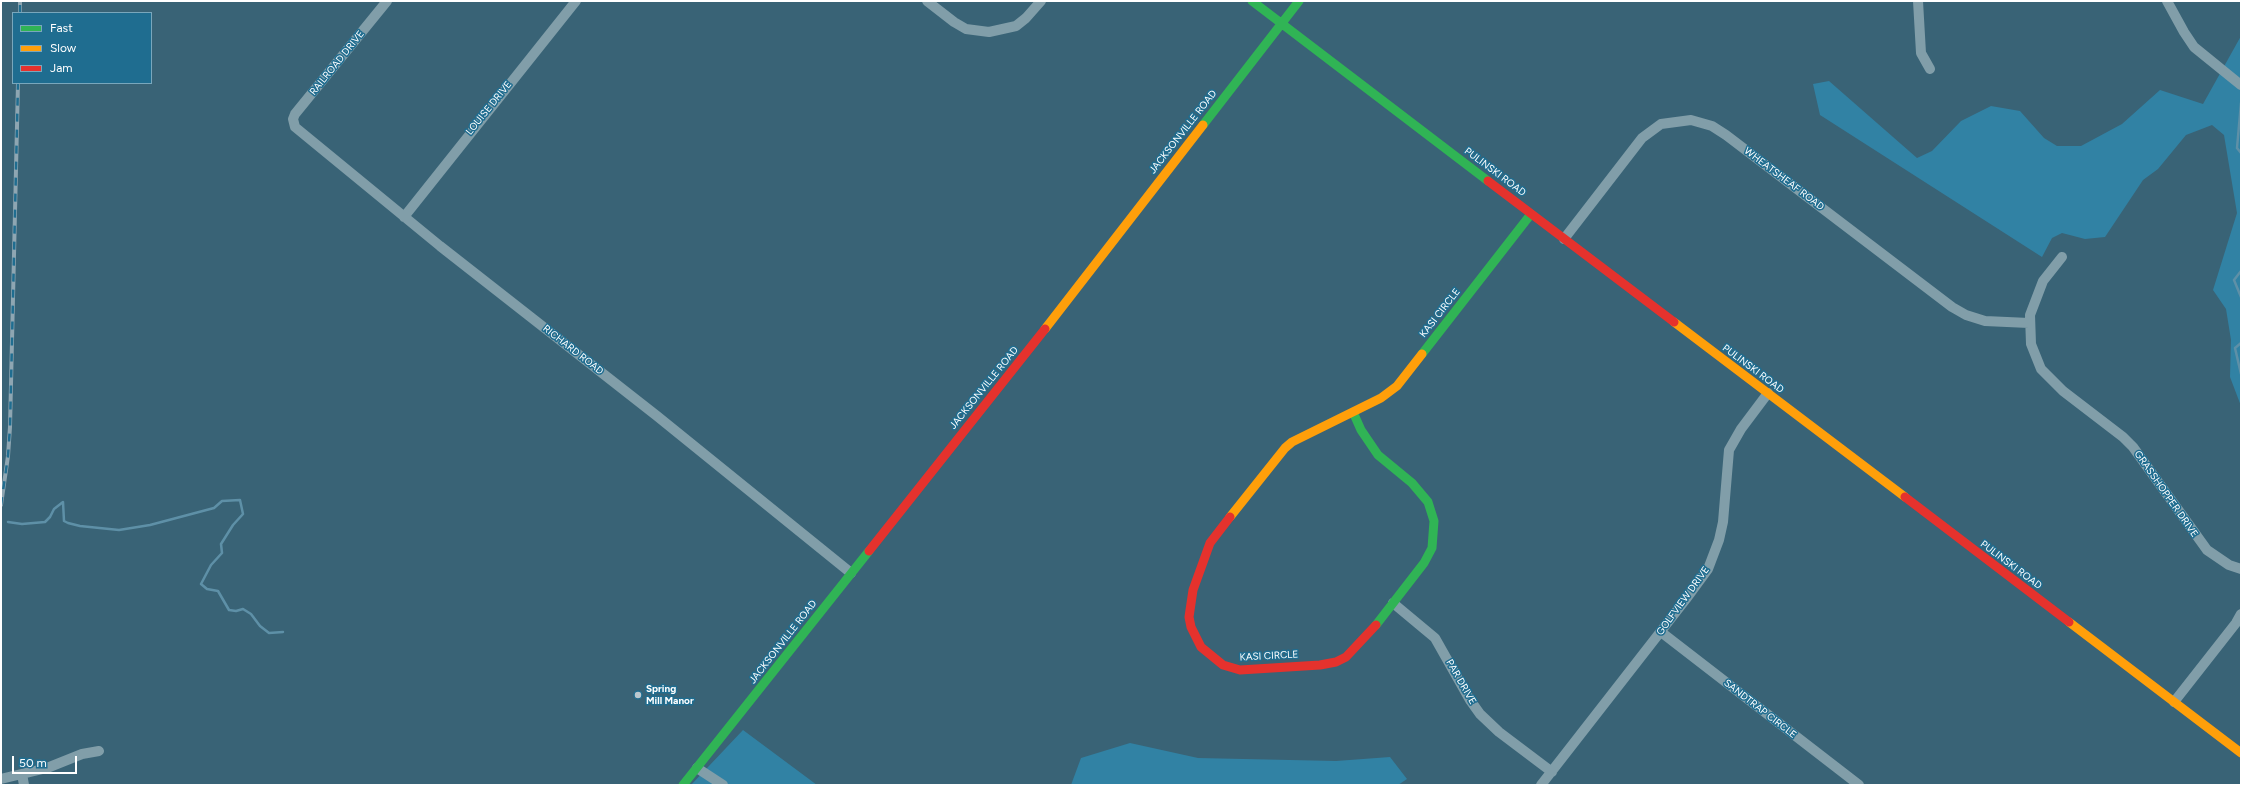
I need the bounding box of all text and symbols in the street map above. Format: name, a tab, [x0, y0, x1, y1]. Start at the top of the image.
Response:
legend	[12, 12, 152, 84]
text: Fast	[50, 21, 73, 35]
street label: RAILROAD DRIVE	[307, 28, 367, 98]
text: Slow	[50, 41, 76, 55]
text: Jam	[50, 61, 73, 75]
street label: LOUISE DRIVE	[464, 79, 514, 137]
street label: JACKSONVILLE ROAD	[1147, 88, 1219, 176]
street label: PULINSKI ROAD	[1462, 145, 1528, 199]
street label: WHEATSHEAF ROAD	[1742, 145, 1826, 213]
street label: KASI CIRCLE	[1417, 286, 1463, 340]
street label: RICHARD ROAD	[540, 323, 606, 377]
street label: PULINSKI ROAD	[1720, 342, 1786, 396]
street label: JACKSONVILLE ROAD	[947, 344, 1021, 432]
street label: GRASSHOPPER DRIVE	[2132, 448, 2200, 540]
street label: PULINSKI ROAD	[1978, 538, 2044, 592]
street label: GOLFVIEW DRIVE	[1654, 564, 1712, 638]
street label: JACKSONVILLE ROAD	[747, 598, 819, 686]
street label: KASI CIRCLE	[1239, 648, 1299, 664]
street label: PAR DRIVE	[1443, 657, 1479, 707]
street label: SANDTRAP CIRCLE	[1721, 677, 1799, 741]
place label: Spring Mill Manor	[646, 683, 694, 706]
marker: Spring Mill Manor	[633, 690, 643, 700]
scale bar	[14, 748, 79, 774]
text: 50 m	[19, 756, 47, 770]

